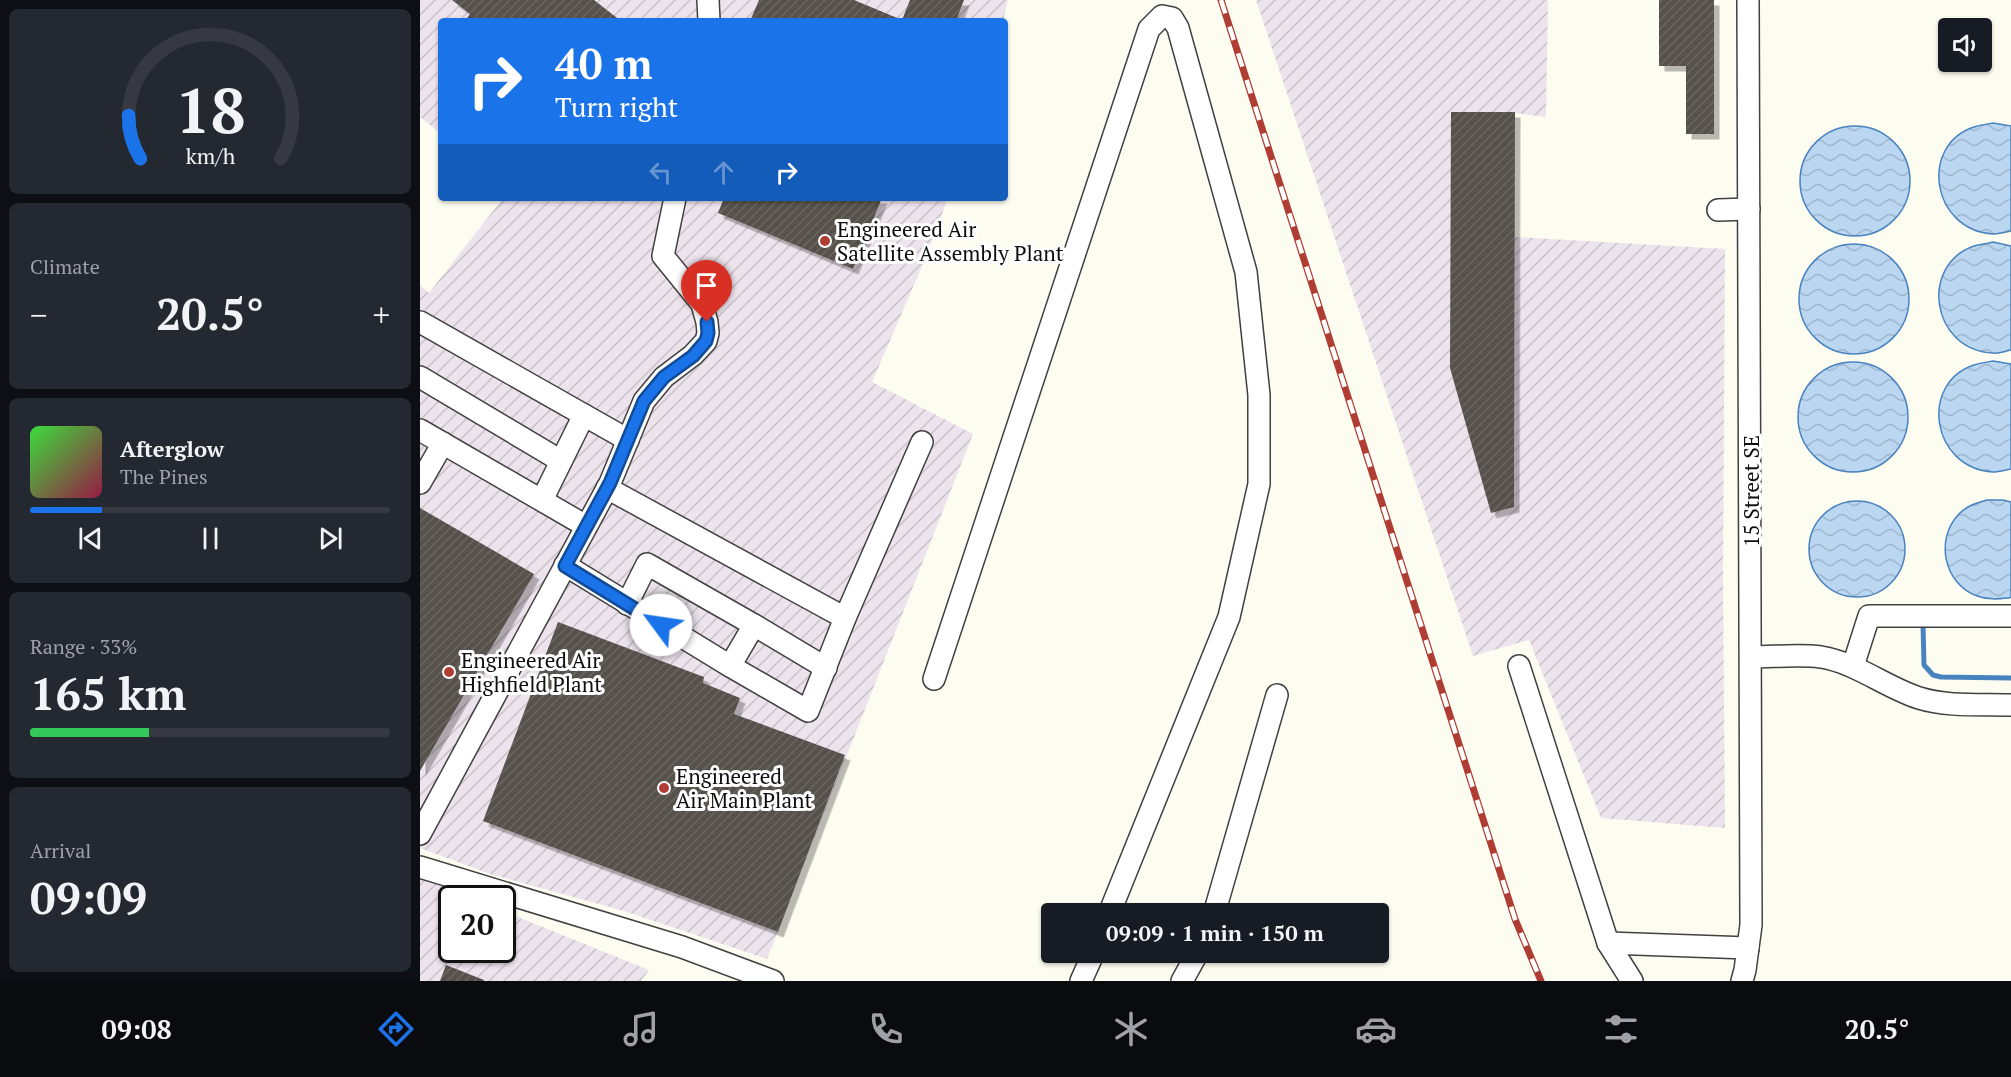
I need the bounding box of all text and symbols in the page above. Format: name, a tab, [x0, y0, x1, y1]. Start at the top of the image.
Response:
map controls	[1938, 18, 1992, 72]
button: sound	[1938, 18, 1992, 72]
text: 40 m	[555, 35, 653, 91]
icon: right	[456, 42, 534, 120]
text: 18	[175, 68, 245, 151]
text: Turn right	[555, 89, 678, 125]
text: km/h	[185, 142, 235, 170]
icon: left	[644, 156, 677, 189]
icon: ahead	[707, 156, 740, 189]
icon: right	[770, 156, 803, 189]
place label: Engineered Air Satellite Assembly Plant	[837, 215, 1064, 267]
marker: Engineered Air Satellite Assembly Plant	[818, 234, 832, 248]
text: Climate	[30, 253, 100, 280]
pin	[681, 260, 732, 322]
icon: arrive	[690, 269, 723, 302]
text: 20.5°	[156, 283, 264, 343]
text: −	[30, 293, 48, 336]
text: +	[372, 293, 390, 336]
text: Afterglow	[120, 434, 224, 463]
street label: 15 Street SE	[1737, 435, 1765, 547]
text: The Pines	[120, 463, 208, 490]
icon: previous	[74, 522, 107, 555]
icon: pause	[194, 522, 227, 555]
icon: next	[314, 522, 347, 555]
position arrow	[629, 593, 693, 657]
text: Range · 33%	[30, 633, 137, 660]
place label: Engineered Air Highfield Plant	[461, 646, 602, 698]
text: 165 km	[30, 663, 186, 723]
marker: Engineered Air Highfield Plant	[442, 665, 456, 679]
place label: Engineered Air Main Plant	[676, 762, 812, 814]
marker: Engineered Air Main Plant	[657, 781, 671, 795]
text: Arrival	[30, 837, 91, 864]
text: 09:09	[30, 867, 147, 927]
speed limit sign: 20	[438, 885, 516, 963]
text: 09:09 · 1 min · 150 m	[1106, 918, 1324, 947]
icon: directions	[375, 1008, 417, 1050]
icon: music	[620, 1008, 662, 1050]
icon: phone	[865, 1008, 907, 1050]
icon: climate	[1110, 1008, 1152, 1050]
icon: car	[1355, 1008, 1397, 1050]
icon: filters	[1600, 1008, 1642, 1050]
text: 09:08	[101, 1011, 172, 1047]
text: 20.5°	[1845, 1011, 1909, 1047]

